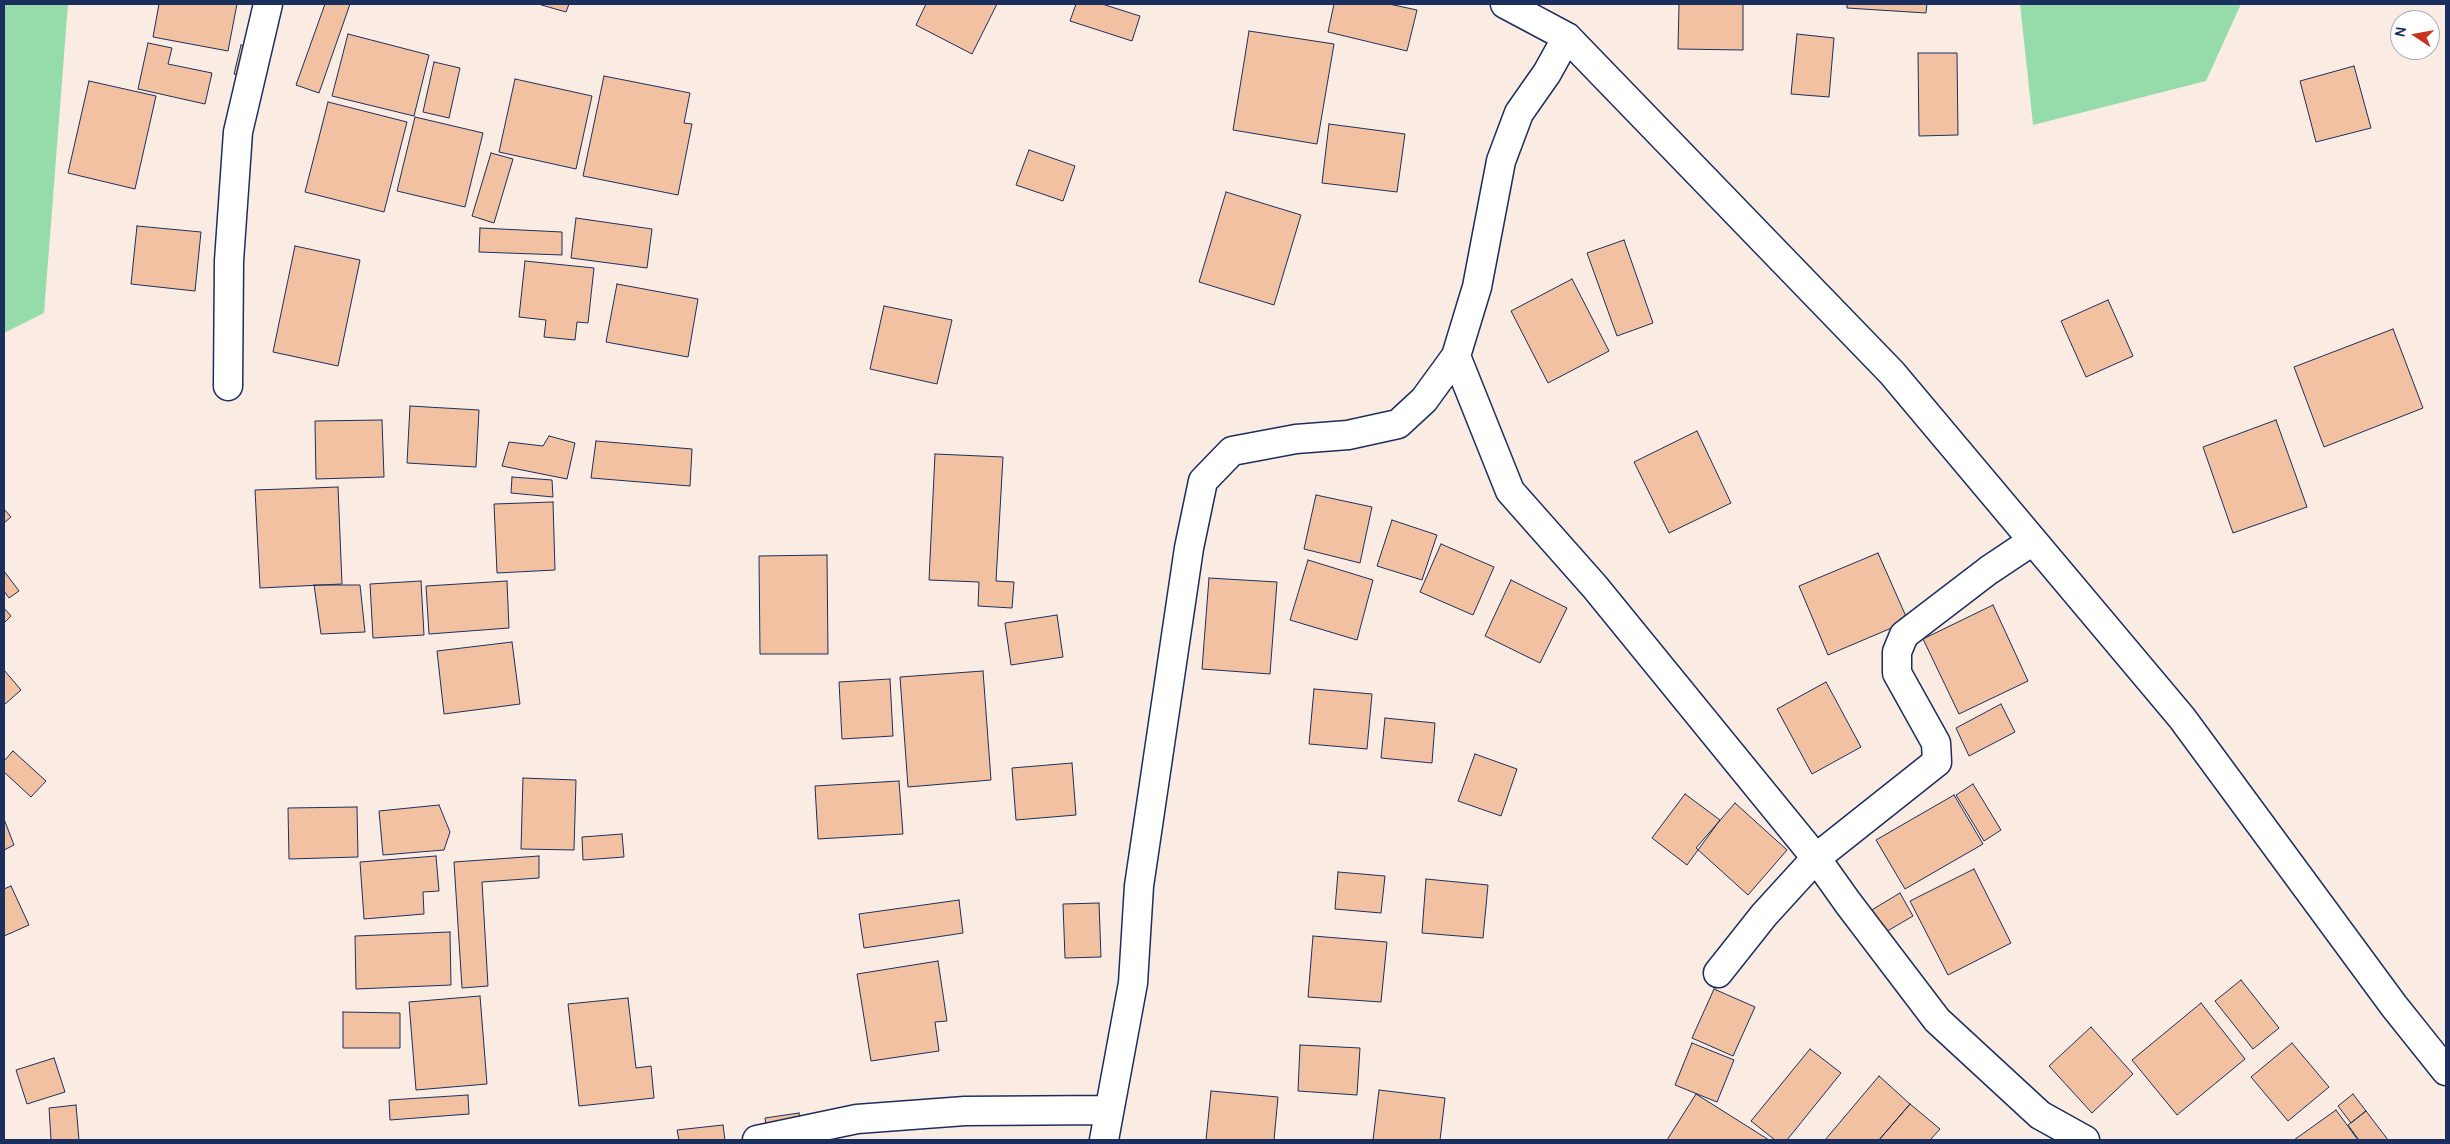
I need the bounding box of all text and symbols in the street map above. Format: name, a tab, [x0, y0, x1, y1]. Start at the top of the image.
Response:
north arrow	[2390, 10, 2440, 60]
text: N	[2392, 26, 2410, 38]

